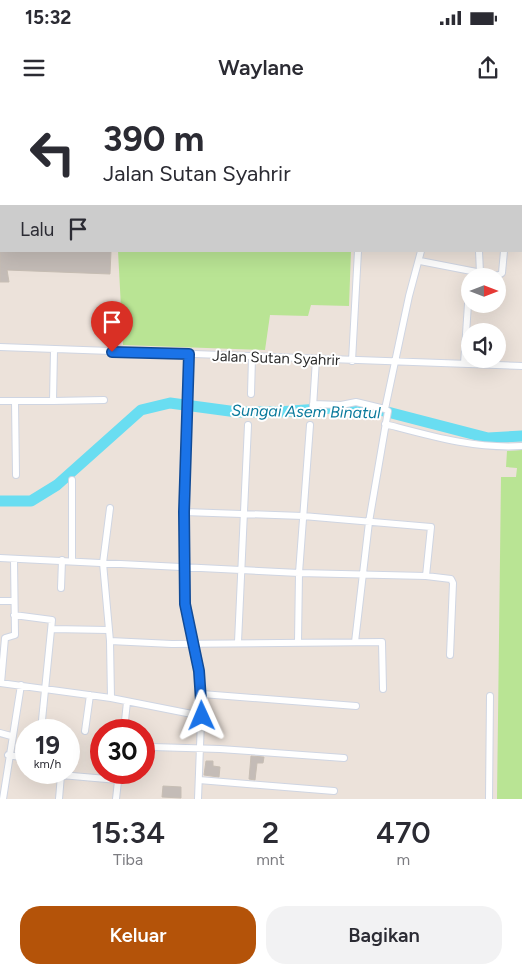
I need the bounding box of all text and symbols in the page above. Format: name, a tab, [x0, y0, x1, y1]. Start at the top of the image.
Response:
text: 15:32	[25, 6, 71, 29]
icon: menu	[20, 54, 48, 82]
text: Waylane	[218, 54, 304, 81]
icon: share	[474, 54, 502, 82]
text: 390 m	[103, 118, 204, 160]
icon: left	[20, 120, 85, 185]
text: Jalan Sutan Syahrir	[103, 160, 291, 187]
icon: arrive	[64, 215, 92, 243]
text: Lalu	[20, 218, 54, 241]
north arrow	[461, 268, 506, 312]
map controls	[461, 268, 506, 368]
pin	[91, 301, 133, 352]
icon: arrive	[98, 308, 126, 336]
button: sound	[461, 323, 506, 368]
street label: Jalan Sutan Syahrir	[212, 347, 340, 369]
water label: Sungai Asem Binatul	[231, 401, 381, 422]
position arrow	[175, 689, 227, 741]
speed limit sign: 30	[90, 719, 155, 784]
text: 19	[35, 730, 60, 760]
text: km/h	[34, 757, 61, 771]
text: 15:34	[91, 814, 165, 851]
text: 2	[262, 814, 279, 851]
text: 470	[376, 814, 431, 851]
text: Tiba	[113, 850, 143, 869]
text: mnt	[256, 850, 285, 869]
text: m	[397, 850, 410, 869]
button: Keluar	[20, 906, 256, 964]
button: Bagikan	[266, 906, 502, 964]

